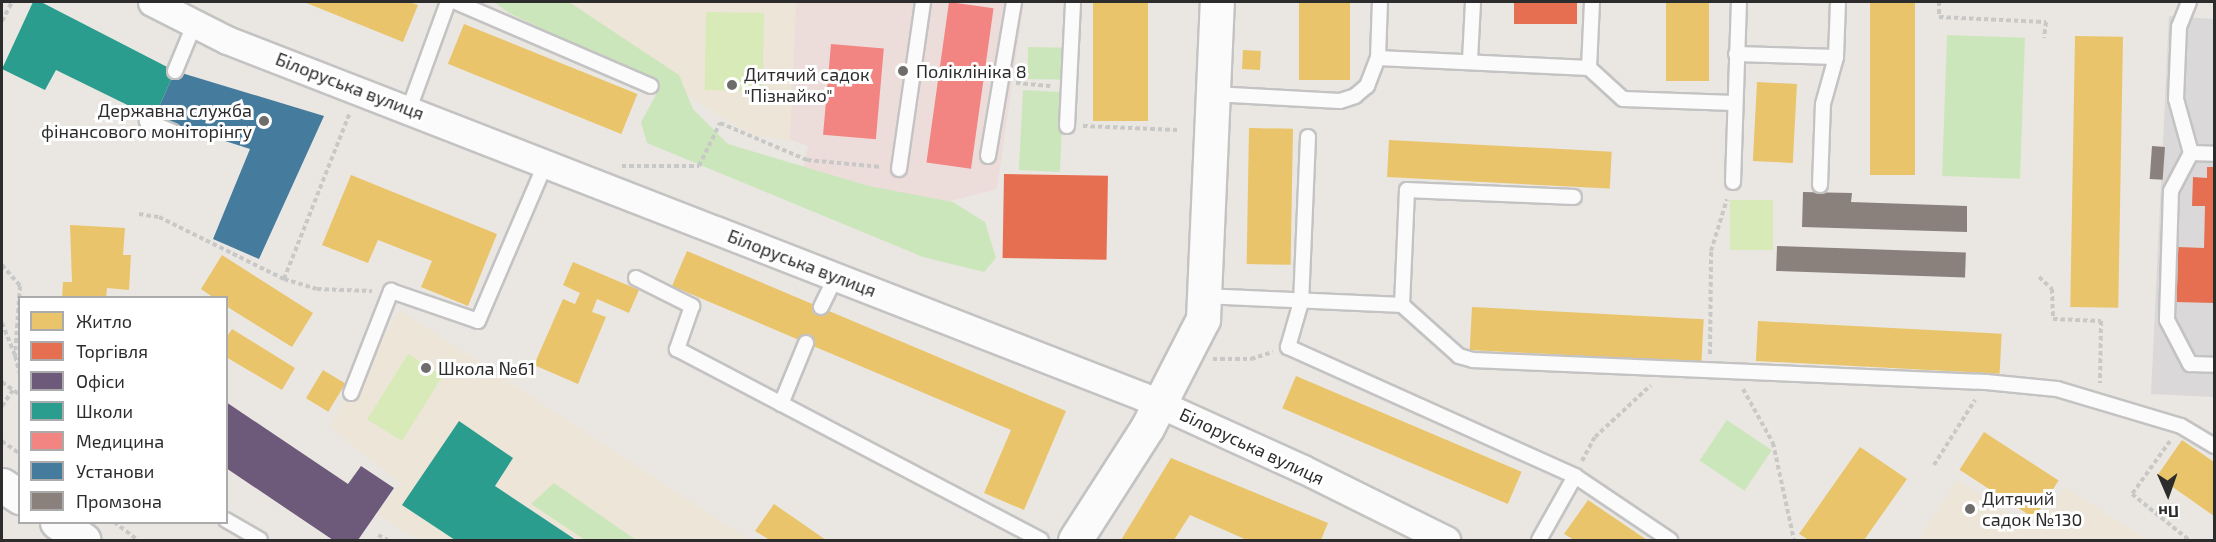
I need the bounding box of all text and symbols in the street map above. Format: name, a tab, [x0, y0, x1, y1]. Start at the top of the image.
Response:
street label: Білоруська вулиця	[273, 48, 427, 124]
place label: Поліклініка 8	[916, 60, 1027, 82]
marker: Поліклініка 8	[894, 62, 912, 80]
place label: Дитячий садок "Пізнайко"	[744, 64, 870, 106]
marker: Дитячий садок "Пізнайко"	[725, 78, 739, 92]
place label: Державна служба фінансового моніторінгу	[41, 100, 252, 142]
marker: Державна служба фінансового моніторінгу	[257, 114, 271, 128]
street label: Білоруська вулиця	[725, 225, 879, 301]
legend	[18, 296, 228, 524]
text: Житло	[76, 310, 132, 332]
text: Торгівля	[76, 340, 148, 362]
place label: Школа №61	[438, 357, 535, 379]
marker: Школа №61	[419, 361, 433, 375]
text: Офіси	[76, 370, 125, 392]
text: Школи	[76, 400, 133, 422]
street label: Білоруська вулиця	[1176, 403, 1328, 489]
text: Медицина	[76, 430, 164, 452]
text: Установи	[76, 460, 154, 482]
north arrow	[2138, 464, 2198, 524]
place label: Дитячий садок №130	[1982, 488, 2082, 530]
text: Промзона	[76, 490, 162, 512]
marker: Дитячий садок №130	[1963, 502, 1977, 516]
text: Пн	[2158, 503, 2179, 522]

